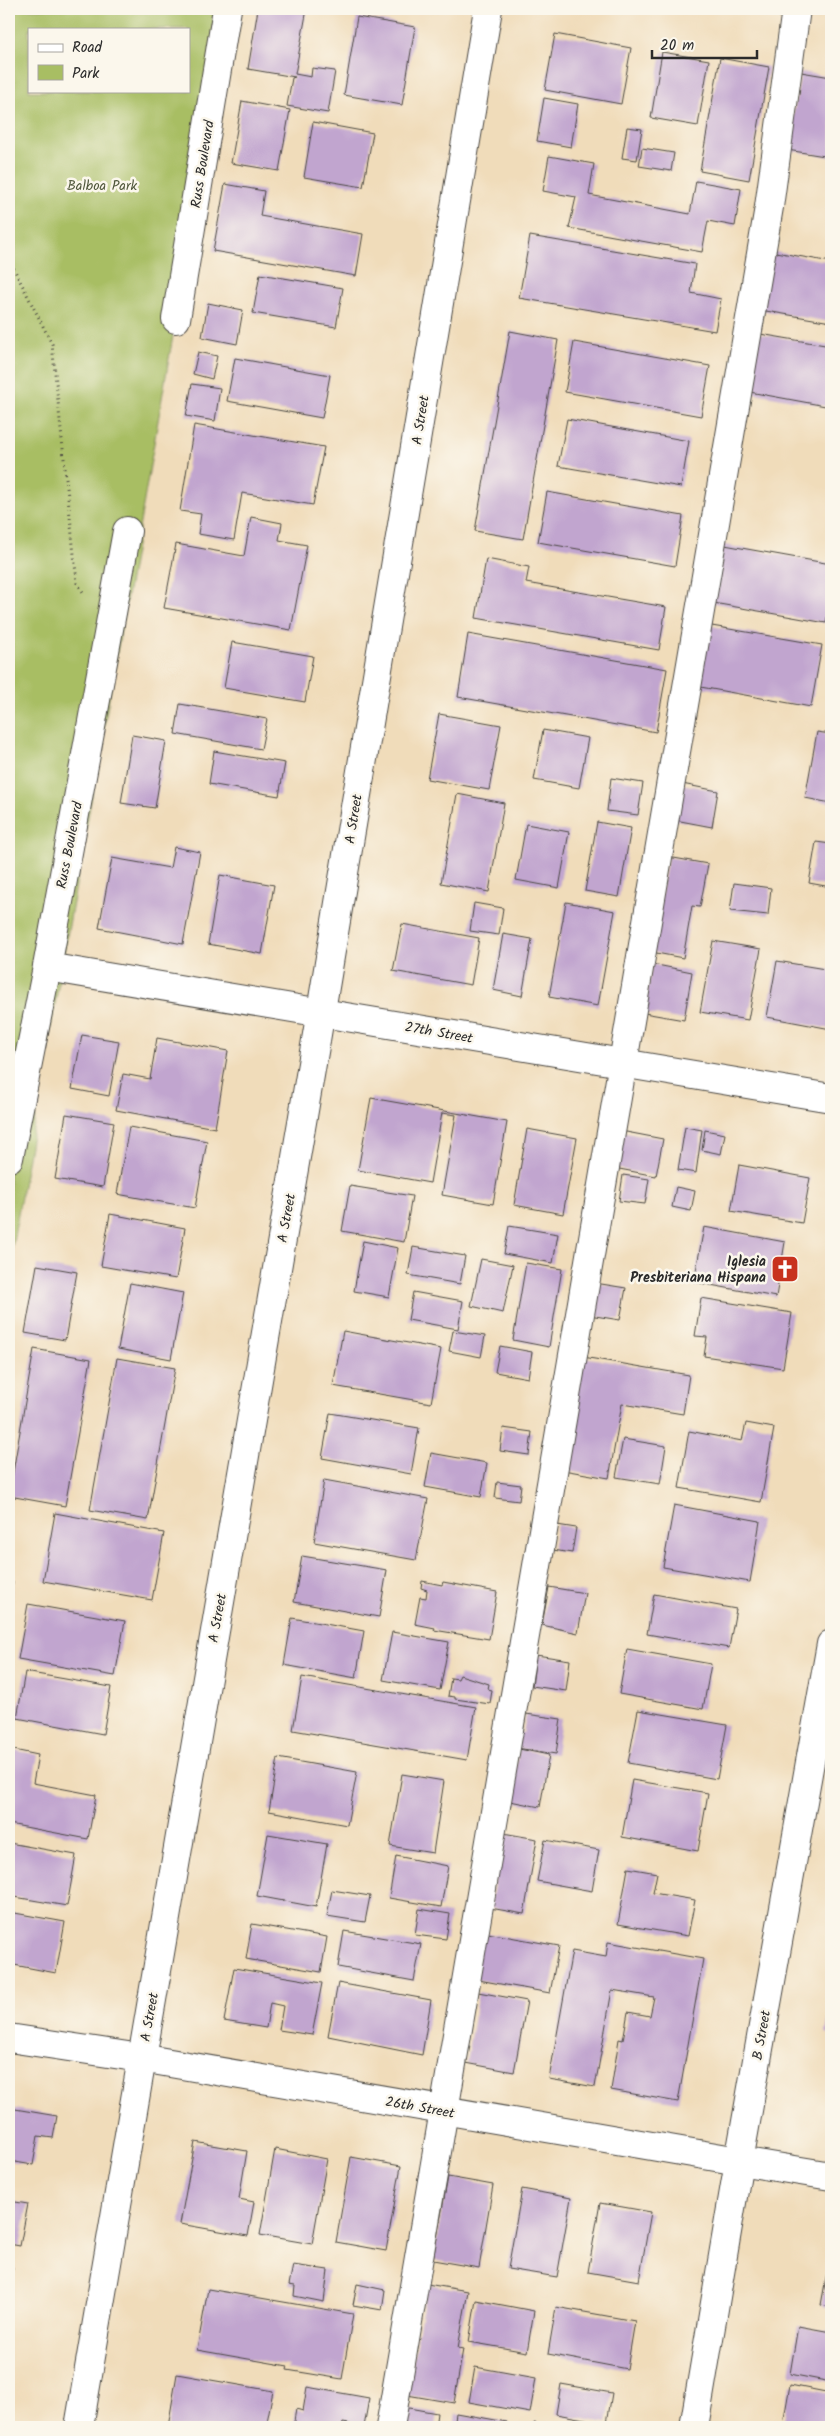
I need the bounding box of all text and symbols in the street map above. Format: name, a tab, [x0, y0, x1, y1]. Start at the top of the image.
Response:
legend	[28, 28, 190, 92]
scale bar	[652, 28, 758, 60]
text: 20 m	[660, 34, 694, 58]
text: Road	[72, 36, 103, 60]
text: Park	[72, 62, 100, 86]
street label: Russ Boulevard	[185, 118, 221, 209]
park label: Balboa Park	[67, 175, 138, 197]
street label: A Street	[406, 393, 436, 446]
street label: A Street	[339, 792, 369, 845]
street label: Russ Boulevard	[51, 799, 89, 891]
street label: 27th Street	[403, 1016, 475, 1050]
street label: A Street	[272, 1191, 302, 1245]
place label: Iglesia Presbiteriana Hispana	[630, 1251, 766, 1289]
church icon: Iglesia Presbiteriana Hispana	[770, 1254, 800, 1284]
street label: A Street	[203, 1591, 233, 1645]
street label: A Street	[135, 1990, 165, 2044]
street label: B Street	[747, 2008, 777, 2062]
street label: 26th Street	[383, 2091, 457, 2125]

